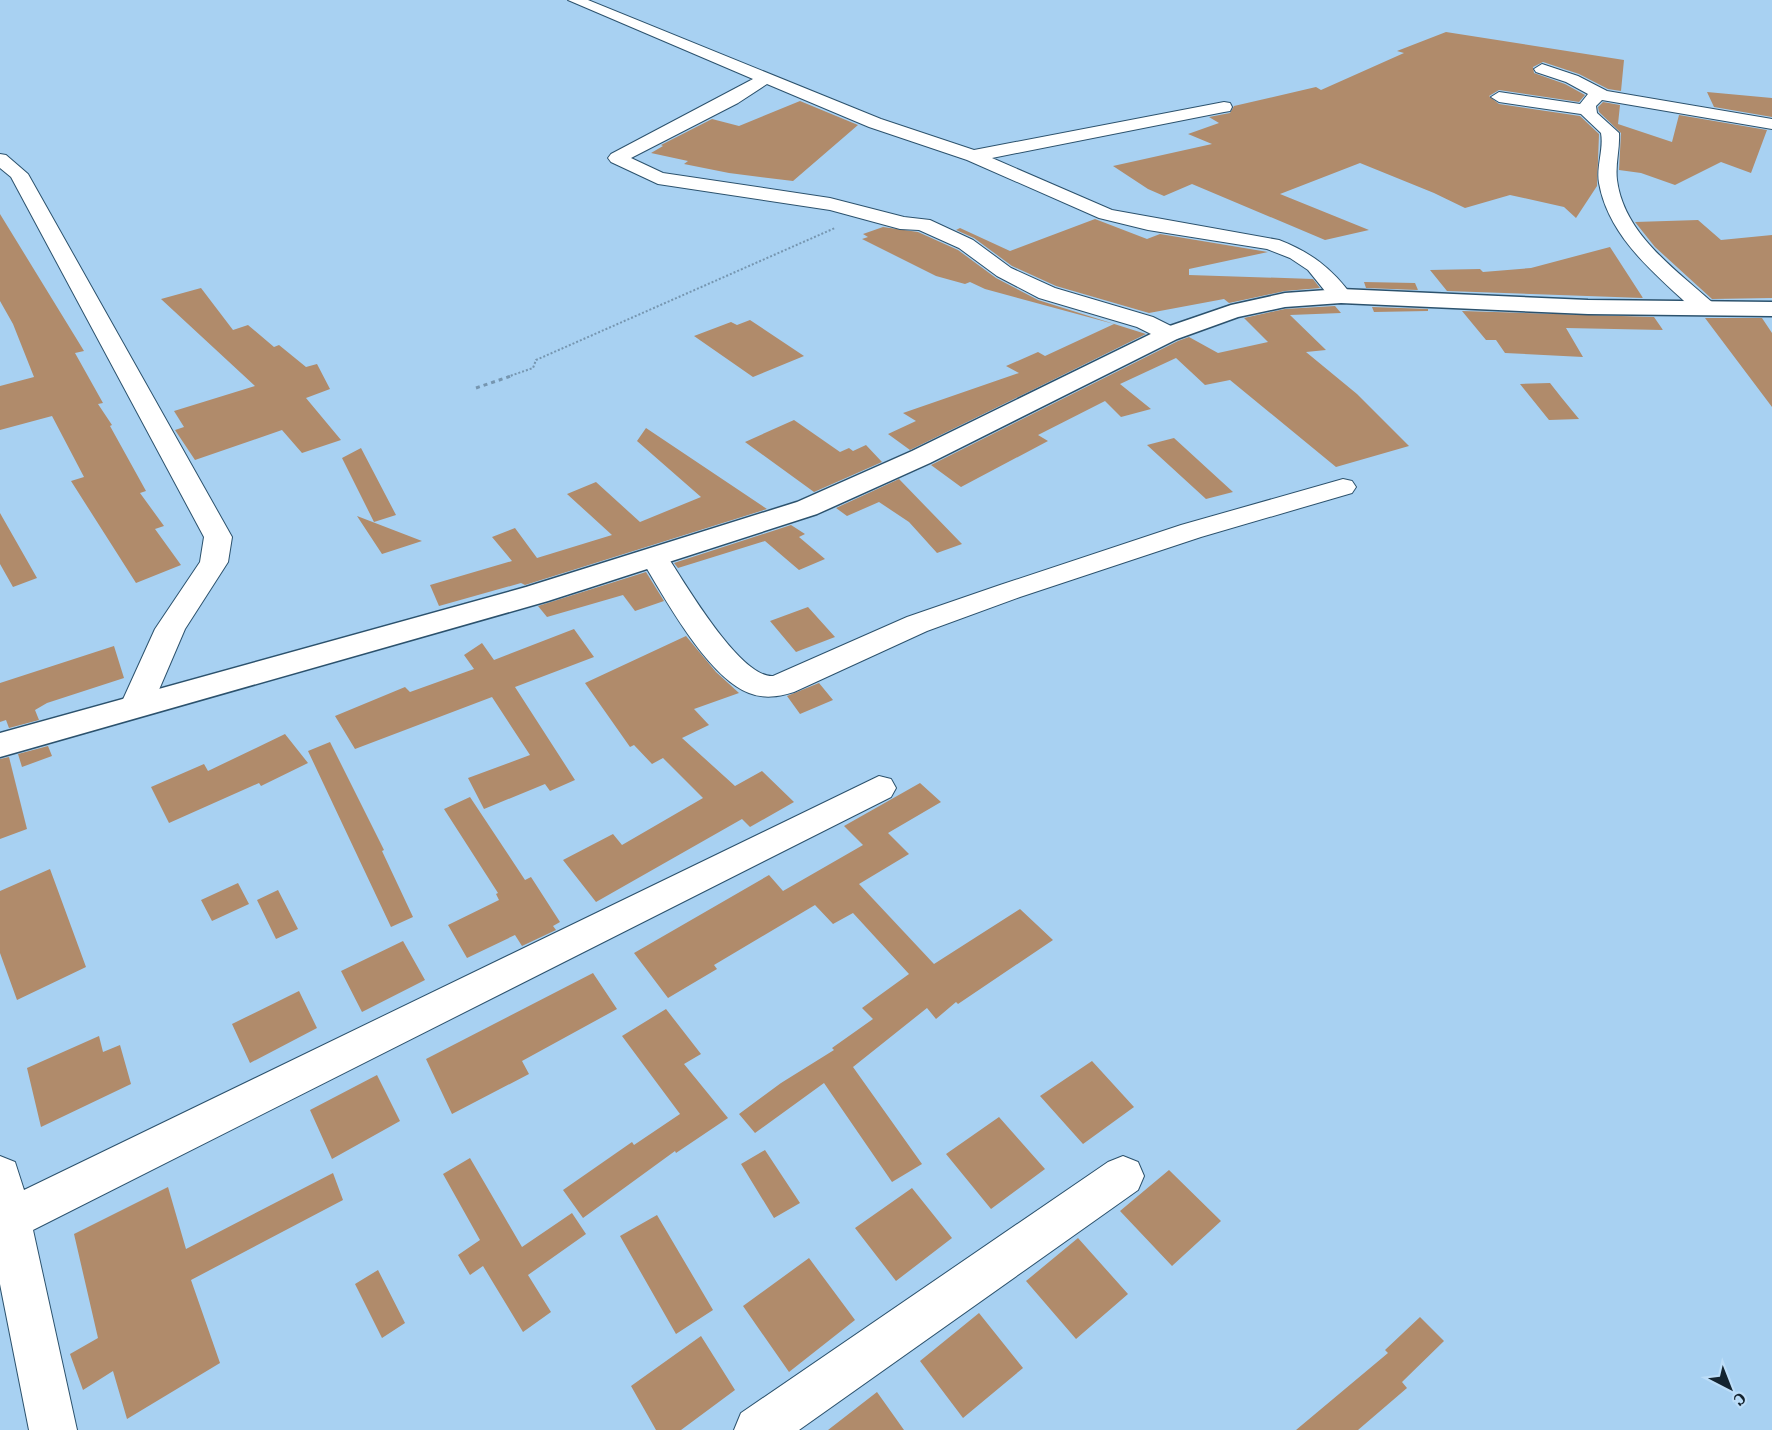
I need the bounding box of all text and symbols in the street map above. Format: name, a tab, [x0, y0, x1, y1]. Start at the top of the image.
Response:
north arrow	[1700, 1358, 1760, 1418]
text: С	[1729, 1388, 1751, 1410]

